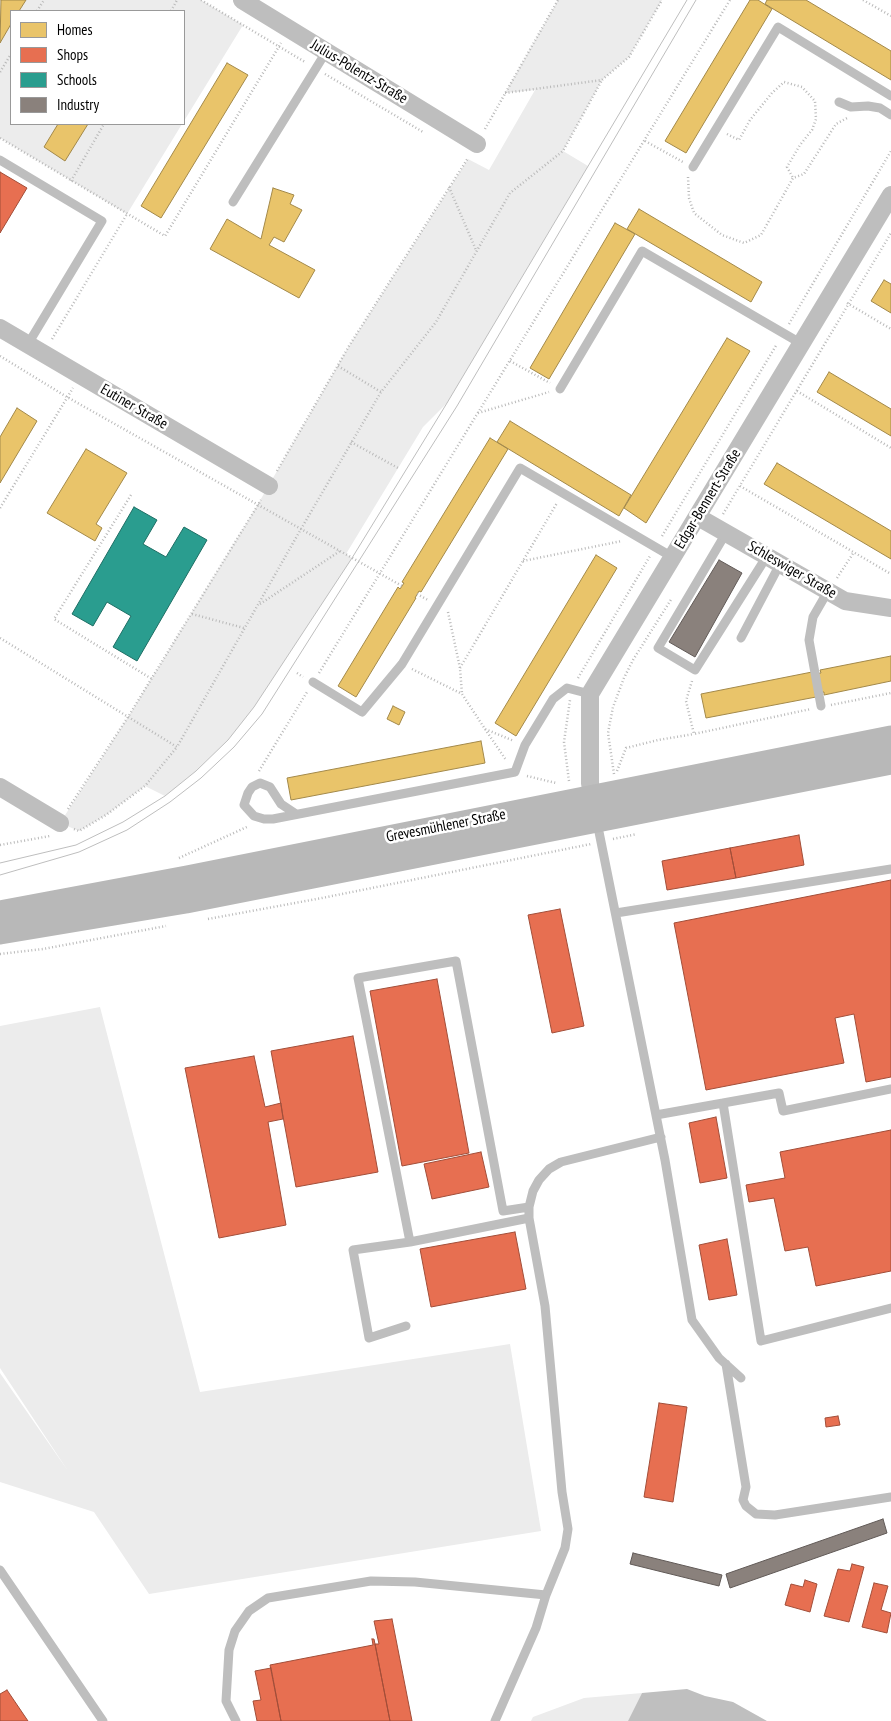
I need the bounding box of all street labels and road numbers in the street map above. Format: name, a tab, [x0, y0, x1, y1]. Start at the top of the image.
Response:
street label: Julius-Polentz-Straße	[307, 36, 411, 108]
street label: Eutiner Straße	[97, 381, 171, 433]
street label: Edgar-Bennert-Straße	[671, 446, 745, 552]
street label: Schleswiger Straße	[744, 537, 840, 603]
street label: Grevesmühlener Straße	[385, 806, 507, 846]

